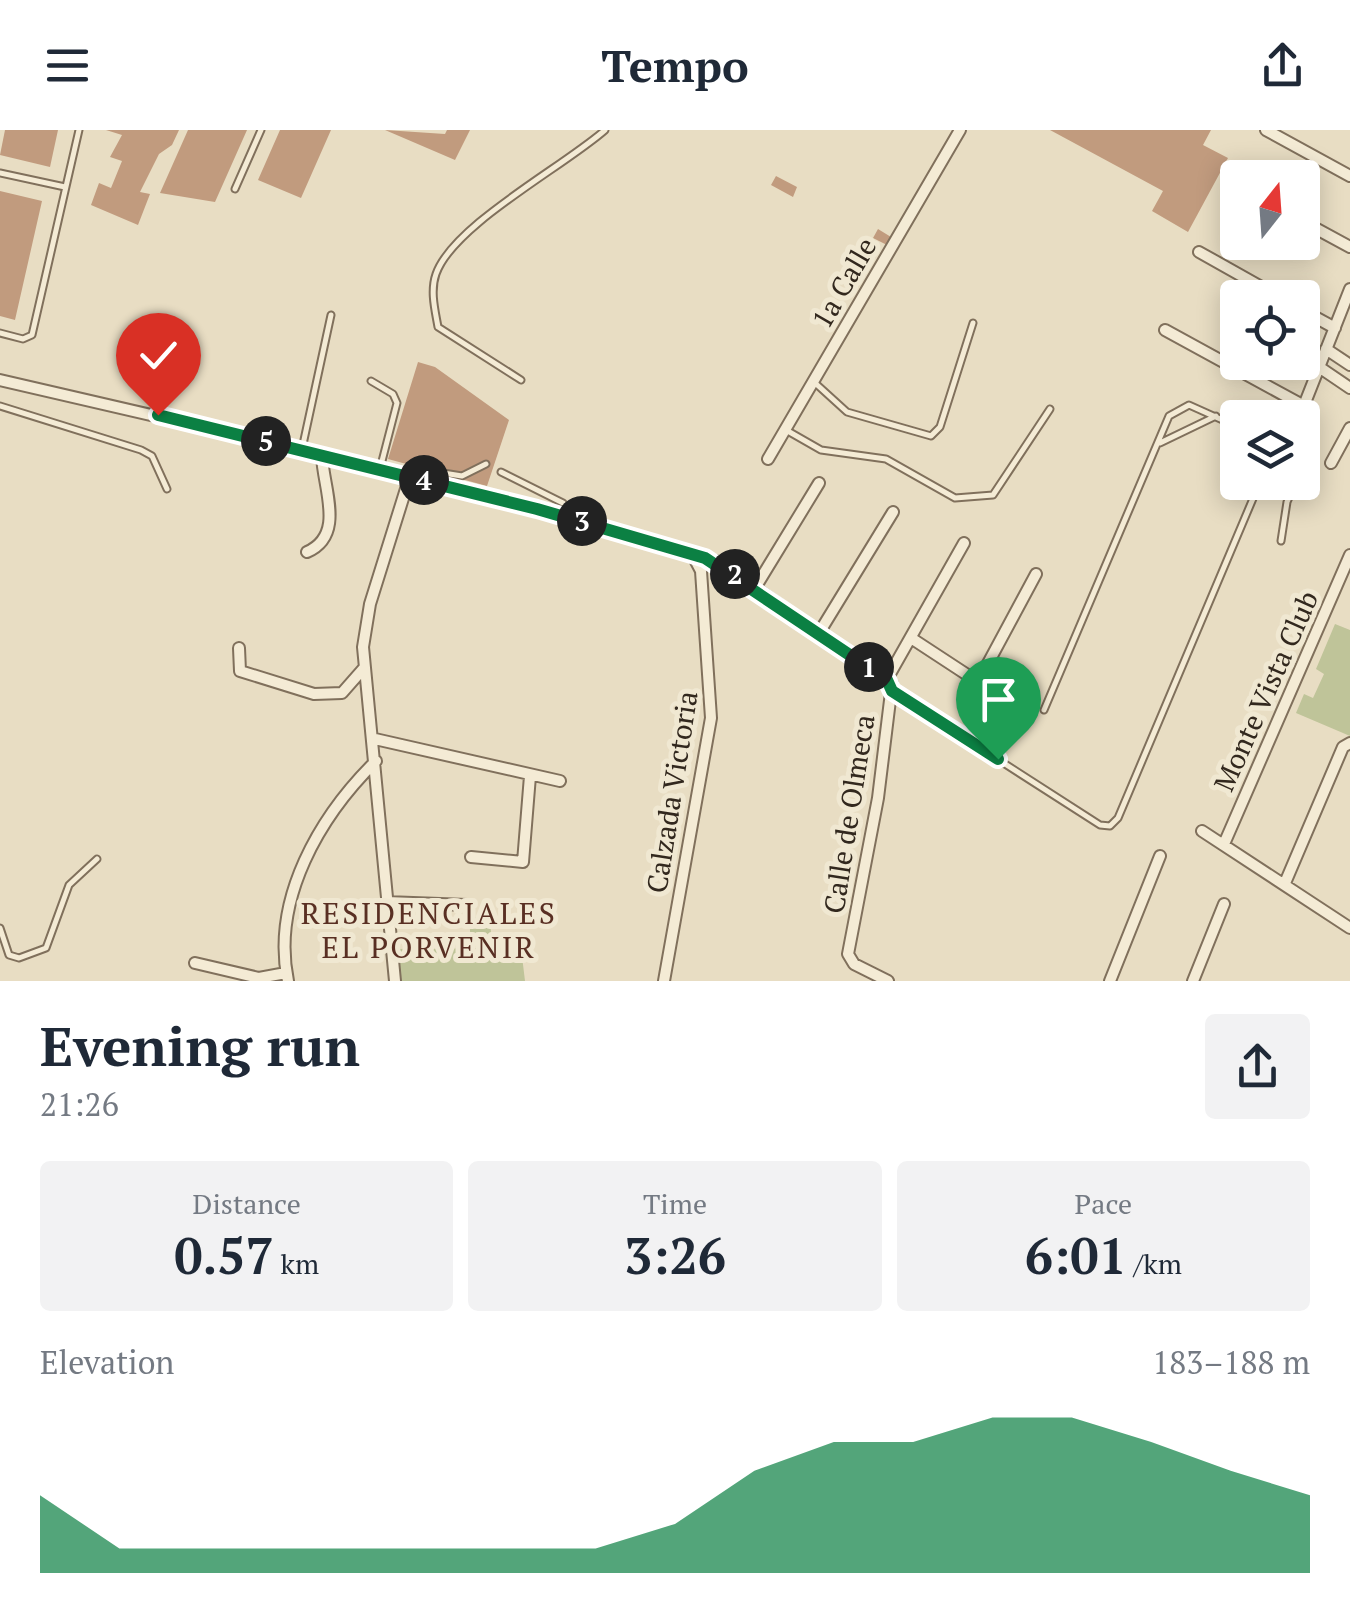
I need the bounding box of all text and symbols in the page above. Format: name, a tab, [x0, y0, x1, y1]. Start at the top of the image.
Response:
text: Tempo	[601, 35, 749, 95]
icon: menu	[40, 38, 95, 93]
icon: share	[1255, 38, 1310, 93]
north arrow	[1220, 160, 1320, 260]
map controls	[1220, 160, 1320, 500]
street label: 1a Calle	[803, 231, 884, 335]
button: locate	[1220, 280, 1320, 380]
pin	[116, 313, 201, 416]
icon: check	[131, 328, 186, 383]
button: layers	[1220, 400, 1320, 500]
pin: 5	[241, 416, 291, 466]
text: 5	[258, 422, 274, 459]
pin: 4	[399, 455, 449, 505]
text: 4	[416, 461, 432, 498]
pin: 3	[557, 496, 607, 546]
text: 3	[574, 502, 590, 539]
pin: 2	[710, 549, 760, 599]
text: 2	[727, 555, 743, 592]
street label: Monte Vista Club	[1205, 585, 1326, 797]
pin: 1	[844, 642, 894, 692]
text: 1	[861, 648, 877, 685]
pin	[956, 657, 1041, 760]
icon: arrive	[971, 672, 1026, 727]
street label: Calzada Victoria	[637, 688, 706, 895]
street label: Calle de Olmeca	[815, 712, 882, 916]
district label: RESIDENCIALES EL PORVENIR	[301, 893, 557, 967]
text: Evening run	[40, 1009, 360, 1082]
button: share	[1205, 1014, 1310, 1119]
text: 21:26	[40, 1083, 119, 1125]
text: Distance	[193, 1185, 301, 1222]
text: Time	[643, 1185, 707, 1222]
text: Pace	[1075, 1185, 1132, 1222]
text: 0.57	[174, 1222, 274, 1288]
text: 3:26	[624, 1222, 726, 1288]
text: 6:01	[1025, 1222, 1127, 1288]
text: km	[274, 1245, 319, 1282]
text: /km	[1127, 1245, 1182, 1282]
text: Elevation	[40, 1341, 174, 1383]
text: 183–188 m	[1152, 1341, 1310, 1383]

